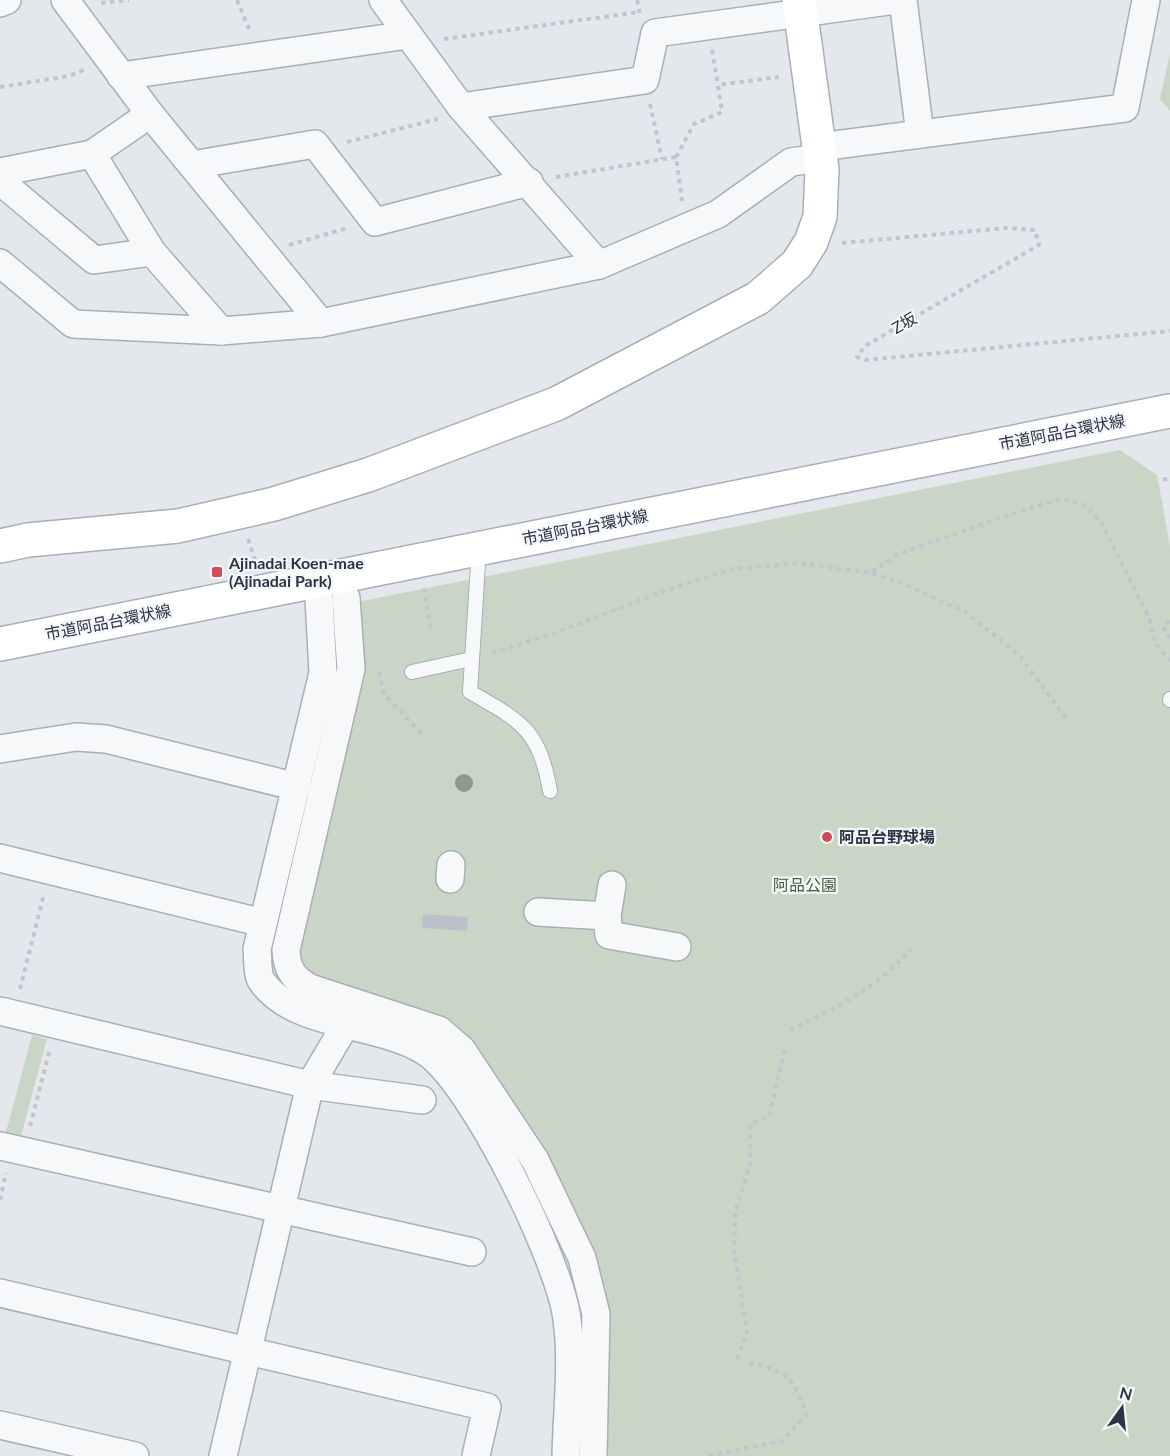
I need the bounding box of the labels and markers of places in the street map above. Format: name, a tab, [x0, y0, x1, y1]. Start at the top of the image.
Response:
place label: Ajinadai Koen-mae (Ajinadai Park)	[228, 553, 364, 590]
marker: Ajinadai Koen-mae (Ajinadai Park)	[210, 565, 224, 579]
place label: 阿品台野球場	[839, 827, 935, 846]
marker: 阿品台野球場	[820, 830, 834, 844]

